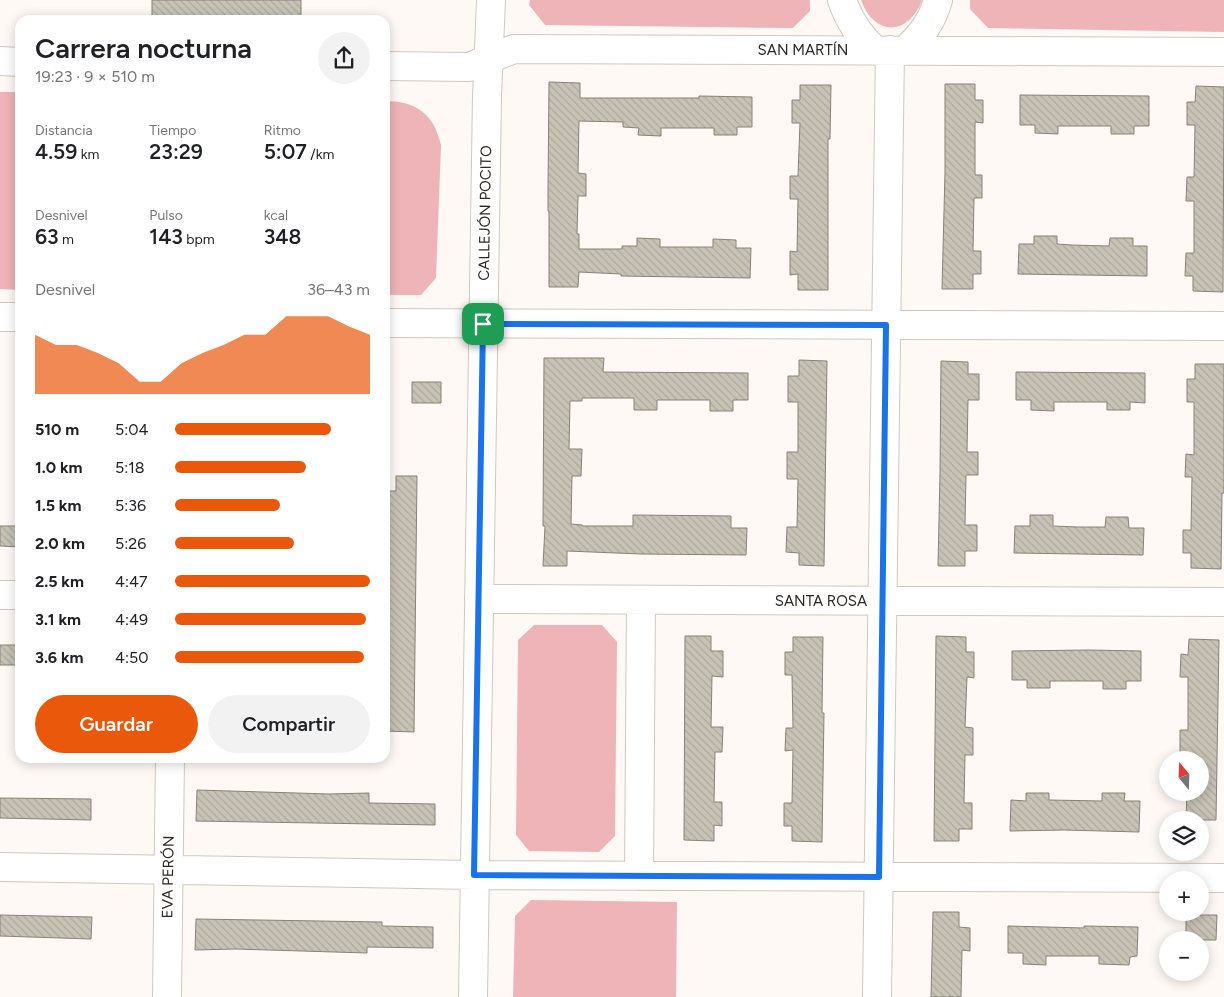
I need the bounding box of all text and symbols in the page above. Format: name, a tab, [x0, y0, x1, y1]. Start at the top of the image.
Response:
text: Carrera nocturna	[35, 31, 252, 65]
button: share	[318, 32, 370, 84]
street label: SAN MARTÍN	[758, 41, 848, 59]
text: 19:23 · 9 × 510 m	[35, 67, 155, 86]
text: Distancia	[35, 122, 93, 139]
text: Tiempo	[149, 122, 196, 139]
text: Ritmo	[264, 122, 301, 139]
text: 4.59	[35, 139, 77, 164]
text: 23:29	[149, 139, 203, 164]
text: 5:07	[264, 139, 307, 164]
street label: CALLEJÓN POCITO	[475, 145, 495, 281]
text: km	[77, 146, 99, 163]
text: /km	[307, 146, 334, 163]
text: Desnivel	[35, 207, 88, 224]
text: Pulso	[149, 207, 183, 224]
text: kcal	[264, 207, 288, 224]
text: 63	[35, 224, 59, 249]
text: 143	[149, 224, 183, 249]
text: 348	[264, 224, 301, 249]
text: m	[59, 231, 74, 248]
text: bpm	[183, 231, 215, 248]
text: Desnivel	[35, 280, 95, 299]
text: 36–43 m	[307, 280, 370, 299]
pin	[462, 303, 504, 345]
icon: arrive	[469, 310, 497, 338]
text: 510 m	[35, 420, 79, 439]
text: 5:04	[115, 420, 148, 439]
text: 1.0 km	[35, 458, 82, 477]
text: 5:18	[115, 458, 145, 477]
text: 1.5 km	[35, 496, 81, 515]
text: 5:36	[115, 496, 146, 515]
text: 2.0 km	[35, 534, 85, 553]
text: 5:26	[115, 534, 146, 553]
text: 2.5 km	[35, 572, 84, 591]
text: 4:47	[115, 572, 148, 591]
street label: SANTA ROSA	[775, 592, 867, 610]
text: 3.1 km	[35, 610, 81, 629]
text: 4:49	[115, 610, 148, 629]
text: 3.6 km	[35, 648, 84, 667]
text: 4:50	[115, 648, 148, 667]
button: Guardar	[35, 695, 198, 753]
button: Compartir	[208, 695, 370, 753]
north arrow	[1159, 751, 1209, 801]
map controls	[1159, 751, 1209, 981]
button: layers	[1159, 811, 1209, 861]
street label: EVA PERÓN	[158, 835, 178, 919]
button: +	[1159, 871, 1209, 921]
button: −	[1159, 931, 1209, 981]

